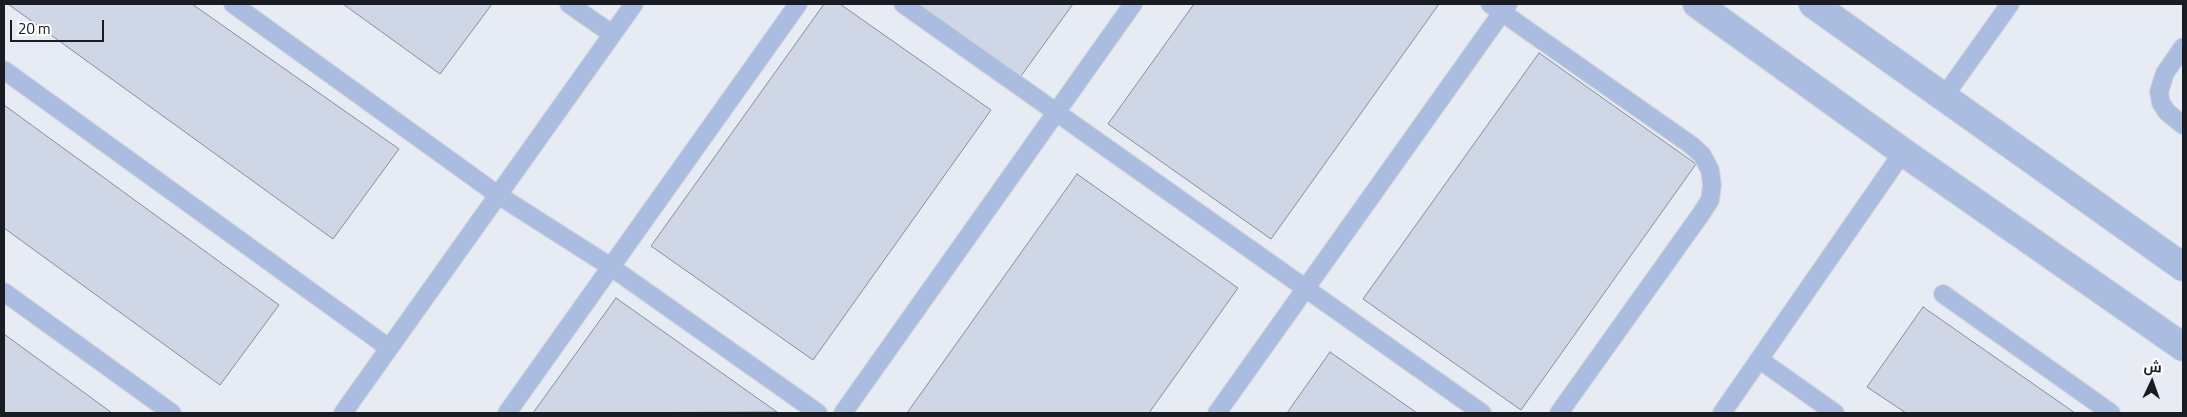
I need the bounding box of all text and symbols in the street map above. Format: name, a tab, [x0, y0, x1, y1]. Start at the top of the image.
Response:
scale bar	[12, 10, 106, 42]
text: 20 m	[18, 14, 51, 43]
text: ش	[2143, 354, 2162, 380]
north arrow	[2127, 357, 2177, 407]

